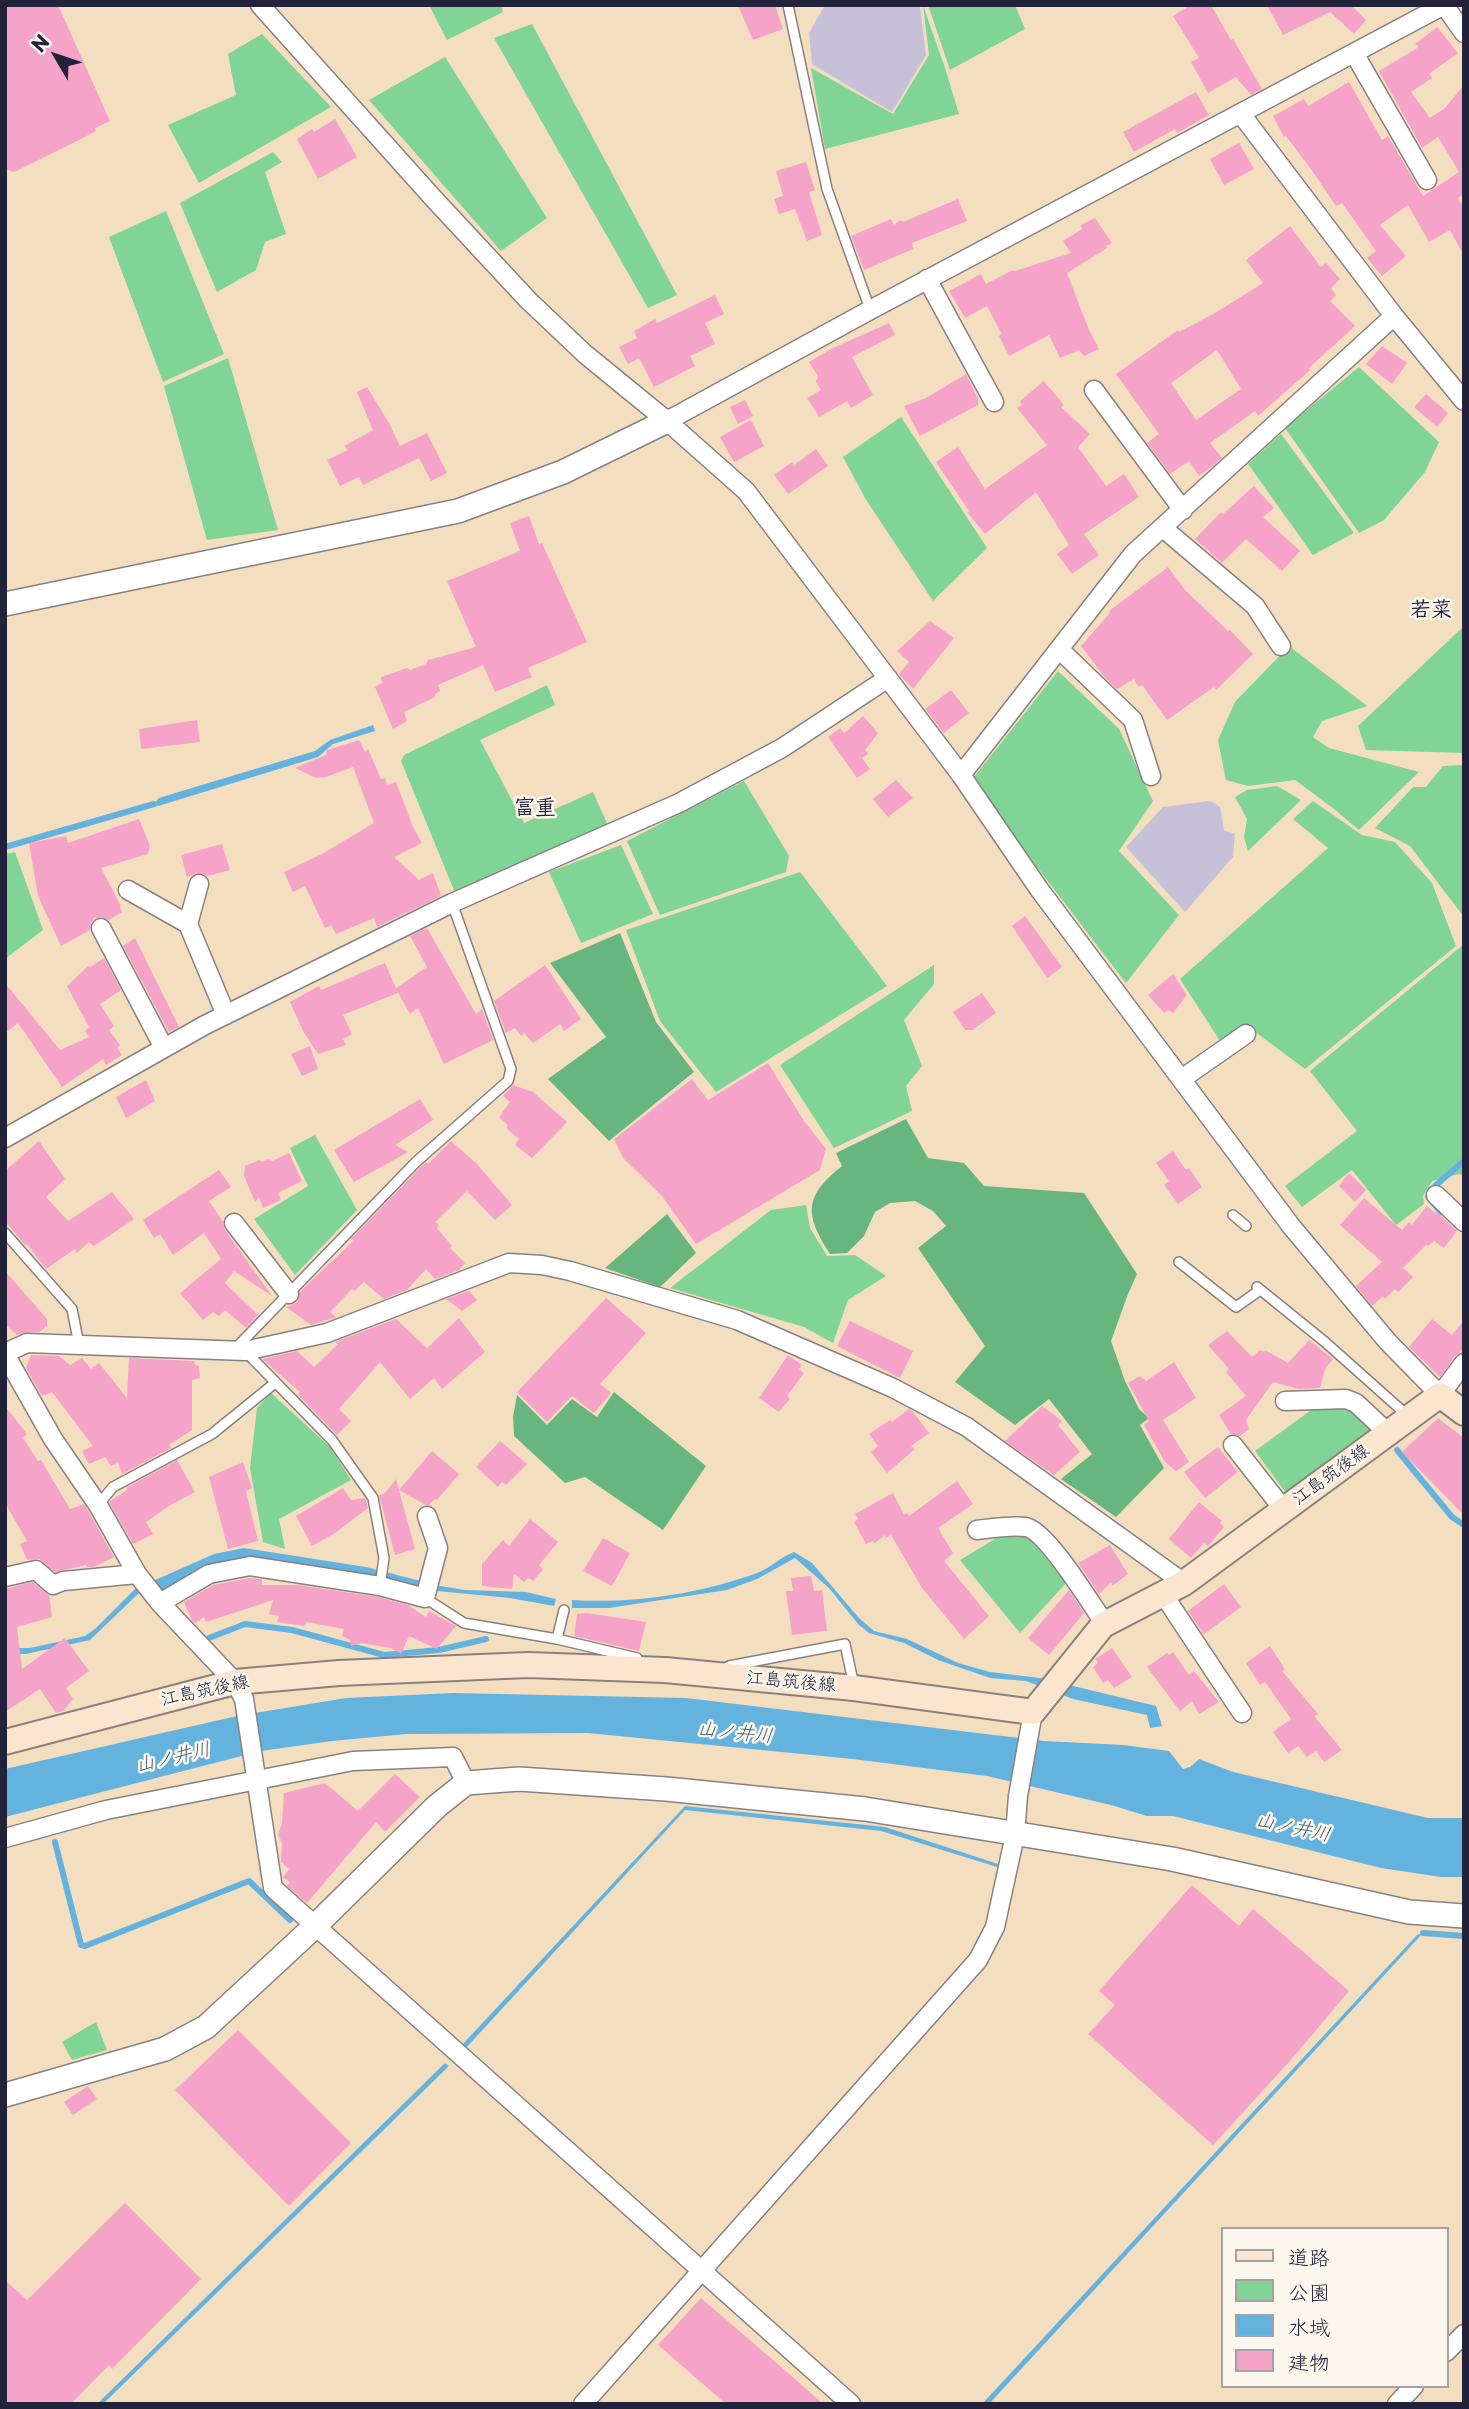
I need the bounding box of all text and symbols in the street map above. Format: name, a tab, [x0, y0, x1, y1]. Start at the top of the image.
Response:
north arrow	[21, 21, 91, 91]
text: N	[24, 28, 55, 57]
district label: 若菜	[1410, 597, 1452, 623]
district label: 富重	[514, 795, 556, 821]
street label: 江島筑後線	[1288, 1440, 1374, 1510]
street label: 江島筑後線	[745, 1667, 837, 1697]
street label: 江島筑後線	[159, 1671, 251, 1711]
water label: 山ノ井川	[696, 1718, 774, 1748]
water label: 山ノ井川	[133, 1738, 213, 1778]
water label: 山ノ井川	[1253, 1809, 1333, 1847]
legend	[1220, 2227, 1448, 2388]
text: 道路	[1288, 2240, 1330, 2272]
text: 公園	[1288, 2275, 1330, 2307]
text: 水域	[1288, 2310, 1330, 2342]
text: 建物	[1288, 2345, 1330, 2377]

